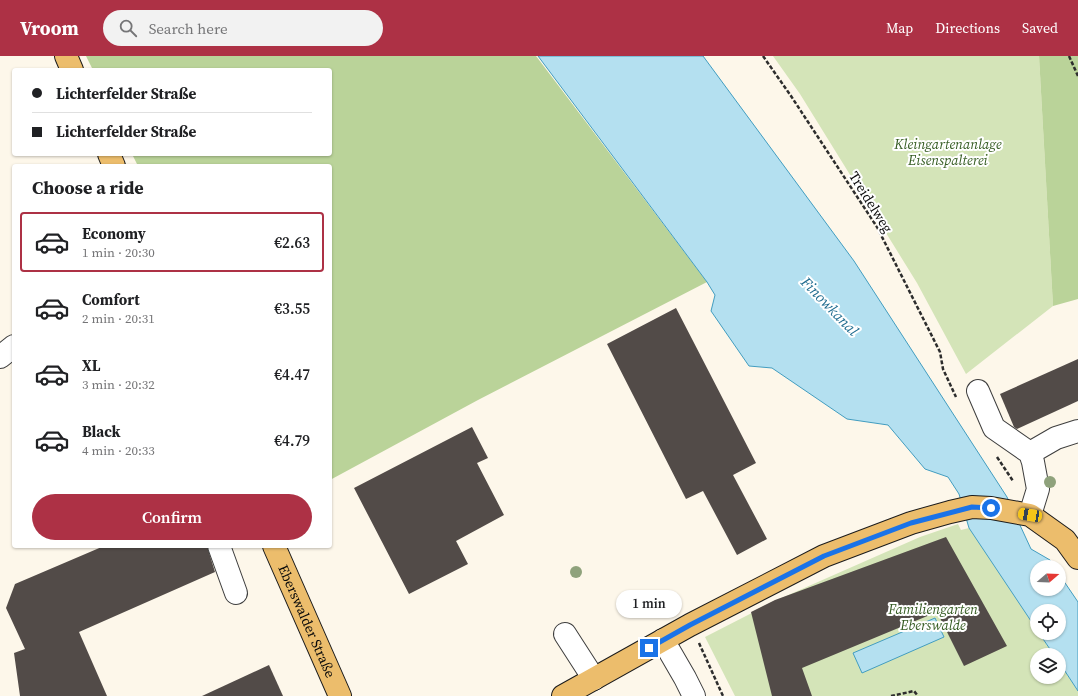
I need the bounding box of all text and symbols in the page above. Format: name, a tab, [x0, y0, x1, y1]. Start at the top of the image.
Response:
search box	[103, 10, 383, 46]
text: Vroom	[20, 15, 79, 41]
icon: search	[117, 17, 139, 39]
text: Search here	[149, 18, 228, 39]
text: Map	[886, 18, 913, 38]
text: Directions	[935, 18, 1000, 38]
text: Saved	[1022, 18, 1058, 38]
text: Lichterfelder Straße	[56, 83, 196, 104]
text: Lichterfelder Straße	[56, 121, 196, 142]
park label: Kleingartenanlage Eisenspalterei	[893, 134, 1002, 170]
street label: Treidelweg	[844, 167, 898, 237]
text: Choose a ride	[32, 175, 144, 200]
text: Economy	[82, 223, 146, 244]
icon: car	[34, 224, 70, 260]
text: €2.63	[274, 232, 310, 253]
text: 1 min · 20:30	[82, 244, 155, 261]
water label: Finowkanal	[796, 271, 864, 341]
text: Comfort	[82, 289, 140, 310]
icon: car	[34, 290, 70, 326]
text: €3.55	[274, 298, 310, 319]
text: 2 min · 20:31	[82, 310, 155, 327]
text: XL	[82, 355, 101, 376]
icon: car	[34, 356, 70, 392]
text: €4.47	[274, 364, 310, 385]
text: 3 min · 20:32	[82, 376, 155, 393]
text: Black	[82, 421, 121, 442]
icon: car	[34, 422, 70, 458]
text: €4.79	[274, 430, 310, 451]
text: 4 min · 20:33	[82, 442, 155, 459]
button: Confirm	[32, 494, 312, 540]
route start	[982, 499, 1000, 517]
car	[1017, 507, 1043, 523]
north arrow	[1030, 560, 1066, 596]
map controls	[1030, 560, 1066, 684]
street label: Eberswalder Straße	[273, 561, 341, 681]
callout: 1 min	[616, 590, 682, 618]
text: 1 min	[632, 595, 666, 612]
park label: Familiengarten Eberswalde	[887, 599, 978, 635]
button: locate	[1030, 604, 1066, 640]
route end	[640, 639, 658, 657]
button: layers	[1030, 648, 1066, 684]

